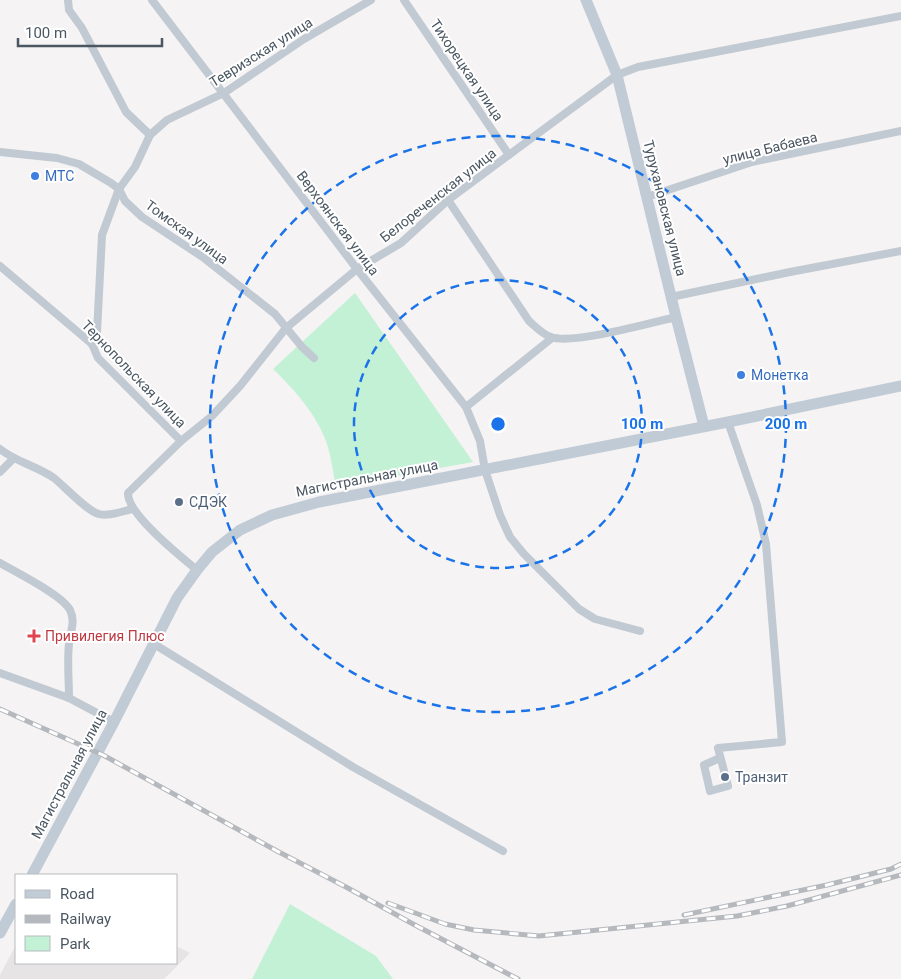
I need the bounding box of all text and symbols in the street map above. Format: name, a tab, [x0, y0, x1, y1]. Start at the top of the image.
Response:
street label: Тевризская улица	[207, 14, 315, 90]
scale bar	[18, 15, 161, 47]
street label: Тихорецкая улица	[427, 16, 507, 124]
text: 100 m	[25, 24, 67, 42]
street label: улица Бабаева	[721, 129, 819, 167]
street label: Турухановская улица	[640, 138, 690, 278]
street label: Белореченская улица	[377, 145, 499, 245]
place label: МТС	[45, 168, 74, 184]
street label: Верхоянская улица	[294, 168, 382, 278]
marker: МТС	[29, 170, 41, 182]
street label: Томская улица	[143, 197, 231, 267]
street label: Тернопольская улица	[79, 317, 189, 431]
place label: Монетка	[751, 367, 809, 383]
marker: Монетка	[735, 369, 747, 381]
centre of rings	[489, 415, 507, 433]
text: 100 m	[621, 415, 663, 433]
text: 200 m	[765, 415, 807, 433]
street label: Магистральная улица	[295, 456, 439, 500]
place label: СДЭК	[189, 494, 227, 510]
marker: СДЭК	[173, 496, 185, 508]
place label: Привилегия Плюс	[45, 628, 165, 644]
marker: Привилегия Плюс	[27, 629, 41, 643]
street label: Магистральная улица	[28, 707, 110, 841]
place label: Транзит	[735, 769, 788, 785]
marker: Транзит	[719, 771, 731, 783]
legend	[15, 874, 178, 964]
text: Road	[60, 885, 94, 903]
text: Railway	[60, 910, 111, 928]
text: Park	[60, 935, 91, 953]

